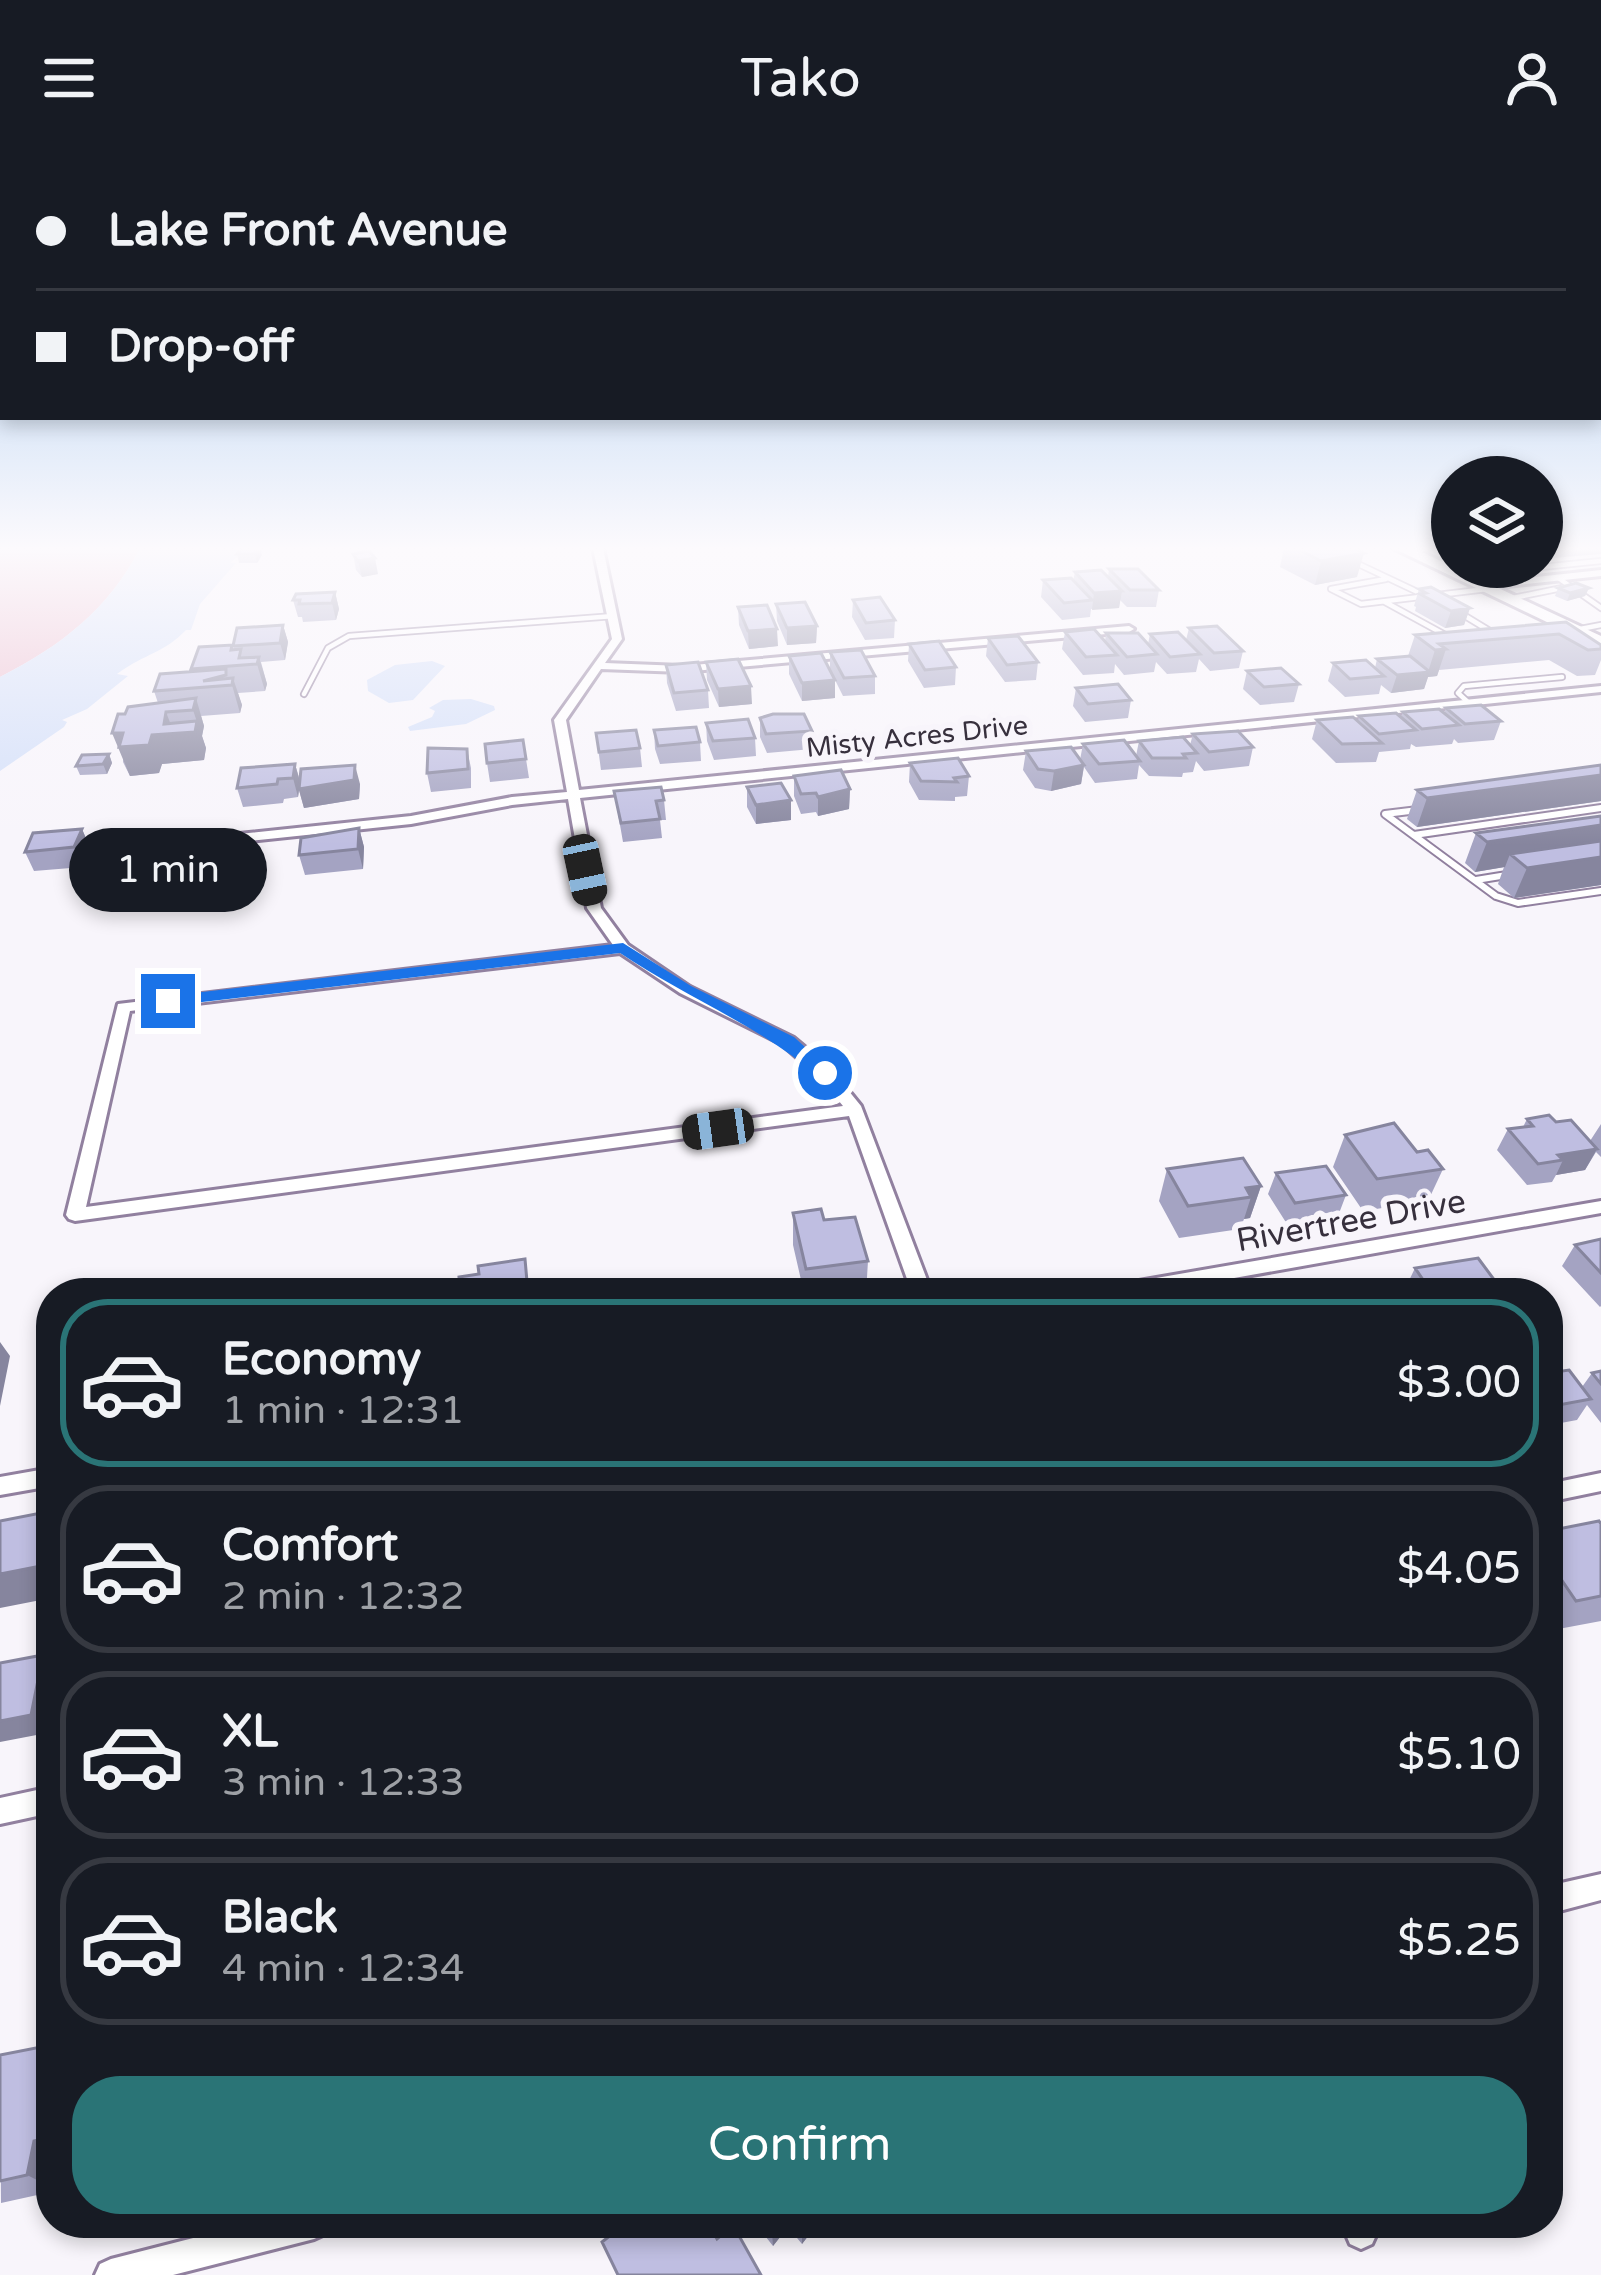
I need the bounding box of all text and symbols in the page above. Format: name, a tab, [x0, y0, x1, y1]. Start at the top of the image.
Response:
icon: menu	[36, 45, 102, 111]
icon: person	[1499, 45, 1565, 111]
text: Tako	[740, 46, 861, 111]
text: Lake Front Avenue	[108, 204, 507, 258]
text: Drop-off	[108, 320, 294, 374]
map controls	[1431, 456, 1563, 588]
button: layers	[1431, 456, 1563, 588]
street label: Misty Acres Drive	[804, 709, 1030, 765]
callout: 1 min	[69, 827, 267, 911]
car	[560, 831, 610, 909]
text: 1 min	[116, 846, 220, 893]
route end	[141, 974, 195, 1028]
route start	[798, 1046, 852, 1100]
car	[680, 1106, 756, 1152]
street label: Rivertree Drive	[1233, 1182, 1469, 1260]
icon: car	[78, 1329, 186, 1437]
text: Economy	[222, 1333, 421, 1387]
text: $3.00	[1397, 1356, 1521, 1410]
text: 1 min · 12:31	[222, 1387, 464, 1434]
icon: car	[78, 1515, 186, 1623]
text: Comfort	[222, 1519, 398, 1573]
text: $4.05	[1397, 1542, 1521, 1596]
text: 2 min · 12:32	[222, 1573, 464, 1620]
icon: car	[78, 1701, 186, 1809]
text: XL	[222, 1705, 278, 1759]
text: $5.10	[1397, 1728, 1521, 1782]
text: 3 min · 12:33	[222, 1759, 464, 1806]
icon: car	[78, 1887, 186, 1995]
text: Black	[222, 1891, 338, 1945]
text: $5.25	[1397, 1914, 1521, 1968]
text: 4 min · 12:34	[222, 1945, 464, 1992]
button: Confirm	[72, 2076, 1527, 2214]

